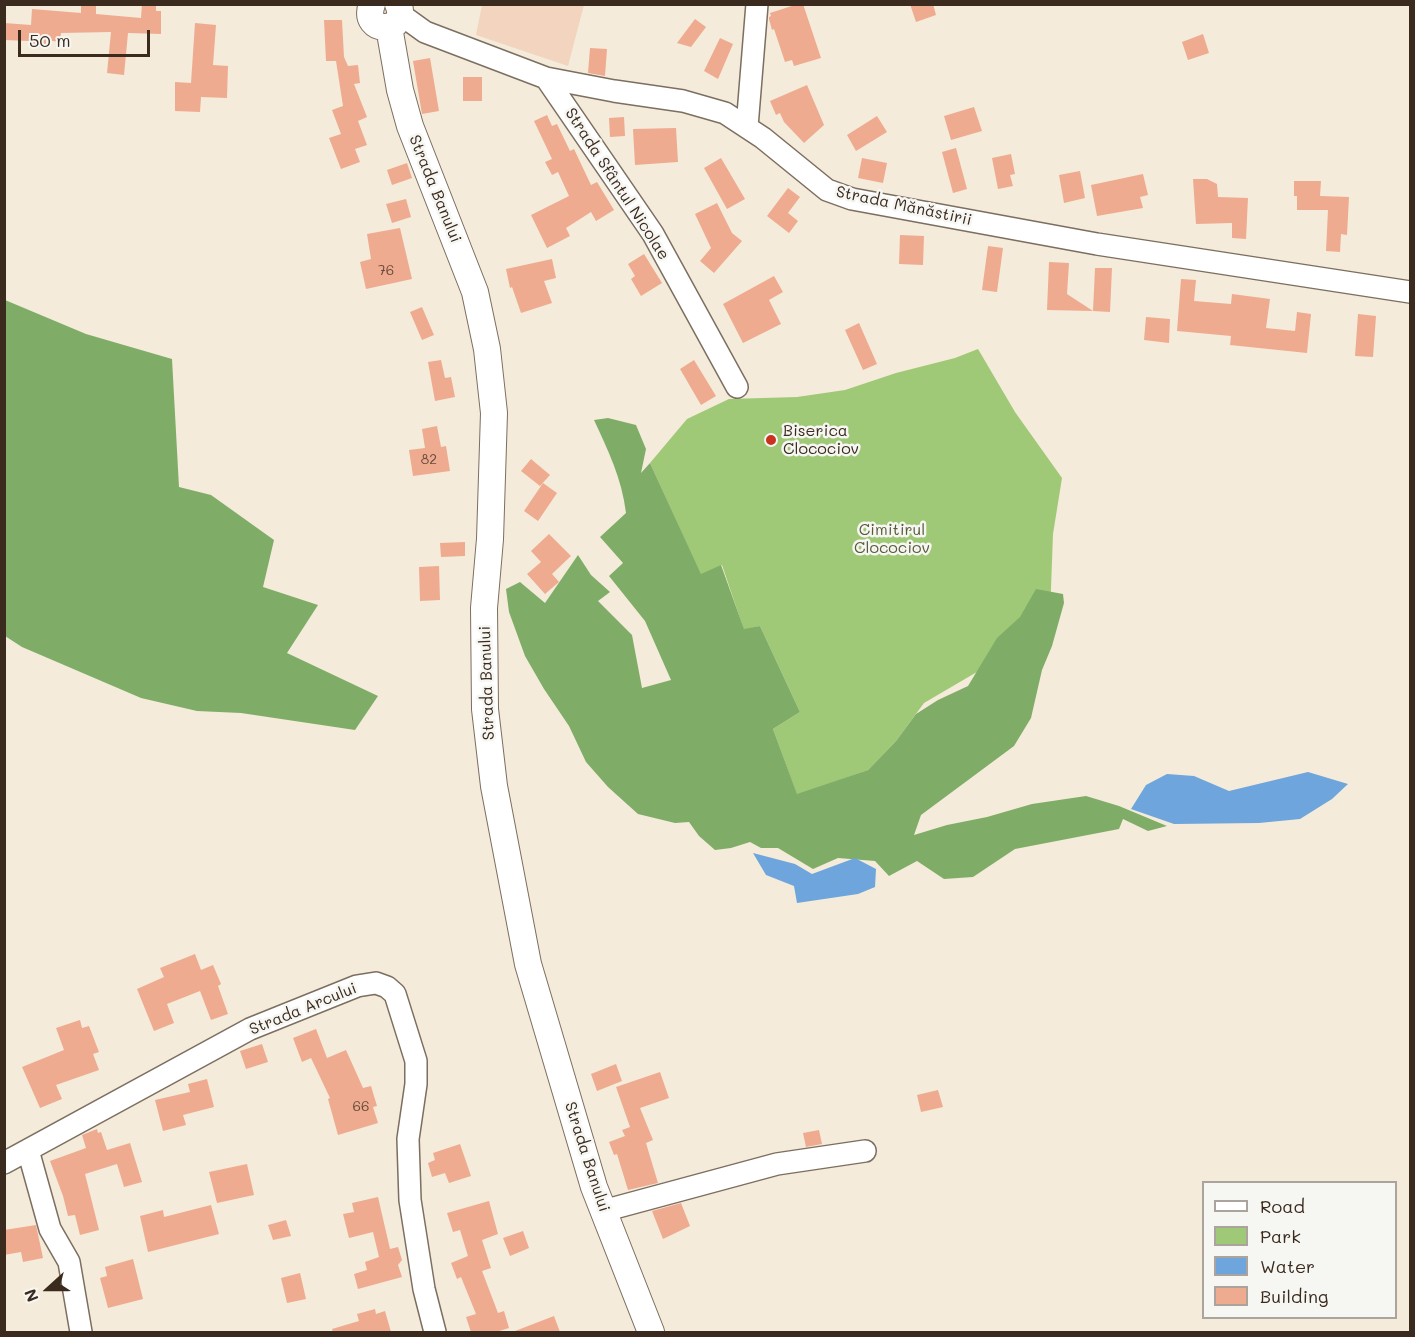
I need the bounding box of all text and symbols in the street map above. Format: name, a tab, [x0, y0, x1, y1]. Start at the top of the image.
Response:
scale bar	[21, 18, 153, 56]
text: 50 m	[29, 28, 71, 52]
street label: Strada Sfântul Nicolae	[561, 104, 673, 264]
street label: Strada Banului	[405, 132, 465, 246]
street label: Strada Mănăstirii	[834, 182, 974, 230]
house number: 76	[378, 263, 394, 279]
place label: Biserica Clocociov	[783, 421, 859, 459]
marker: Biserica Clocociov	[764, 433, 778, 447]
house number: 82	[421, 452, 437, 468]
park label: Cimitirul Clocociov	[854, 520, 930, 558]
street label: Strada Banului	[475, 625, 499, 741]
street label: Strada Arcului	[246, 979, 360, 1039]
house number: 66	[353, 1099, 369, 1115]
street label: Strada Banului	[560, 1100, 614, 1214]
legend	[1202, 1181, 1397, 1319]
text: Road	[1260, 1194, 1305, 1218]
text: Park	[1260, 1224, 1301, 1248]
text: Water	[1260, 1254, 1315, 1278]
north arrow	[18, 1259, 78, 1319]
text: Building	[1260, 1284, 1328, 1308]
text: N	[19, 1286, 43, 1305]

